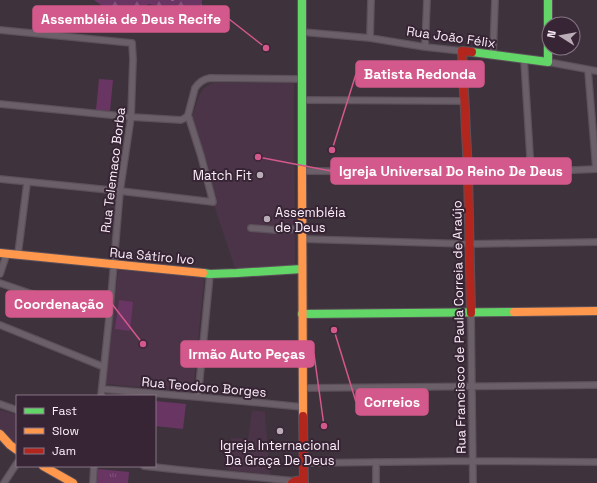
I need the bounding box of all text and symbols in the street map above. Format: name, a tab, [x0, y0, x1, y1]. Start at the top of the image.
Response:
callout: Assembléia de Deus Recife	[33, 6, 229, 32]
text: Assembléia de Deus Recife	[41, 10, 221, 28]
north arrow	[541, 16, 581, 56]
street label: Rua João Félix	[405, 22, 497, 52]
text: N	[544, 29, 559, 39]
callout: Batista Redonda	[356, 61, 484, 87]
text: Batista Redonda	[364, 65, 476, 83]
street label: Rua Telemaco Borba	[97, 106, 129, 234]
callout: Igreja Universal Do Reino De Deus	[331, 158, 571, 184]
text: Igreja Universal Do Reino De Deus	[339, 162, 563, 180]
place label: Match Fit	[193, 167, 252, 184]
marker: Match Fit	[255, 170, 265, 180]
street label: Rua Francisco de Paula Correia de Araújo	[448, 200, 470, 454]
place label: Assembléia de Deus	[275, 204, 346, 236]
marker: Assembléia de Deus	[262, 214, 272, 224]
street label: Rua Sátiro Ivo	[109, 244, 195, 268]
callout: Coordenação	[6, 291, 112, 317]
text: Coordenação	[14, 295, 104, 313]
callout: Irmão Auto Peças	[181, 341, 314, 367]
text: Irmão Auto Peças	[189, 345, 305, 363]
street label: Rua Teodoro Borges	[141, 373, 267, 401]
callout: Correios	[356, 389, 428, 415]
text: Correios	[364, 393, 420, 411]
legend	[16, 395, 156, 467]
text: Fast	[52, 403, 77, 419]
text: Slow	[52, 423, 79, 439]
marker: Igreja Internacional Da Graça De Deus	[275, 426, 285, 436]
place label: Igreja Internacional Da Graça De Deus	[220, 437, 340, 469]
text: Jam	[52, 443, 76, 459]

